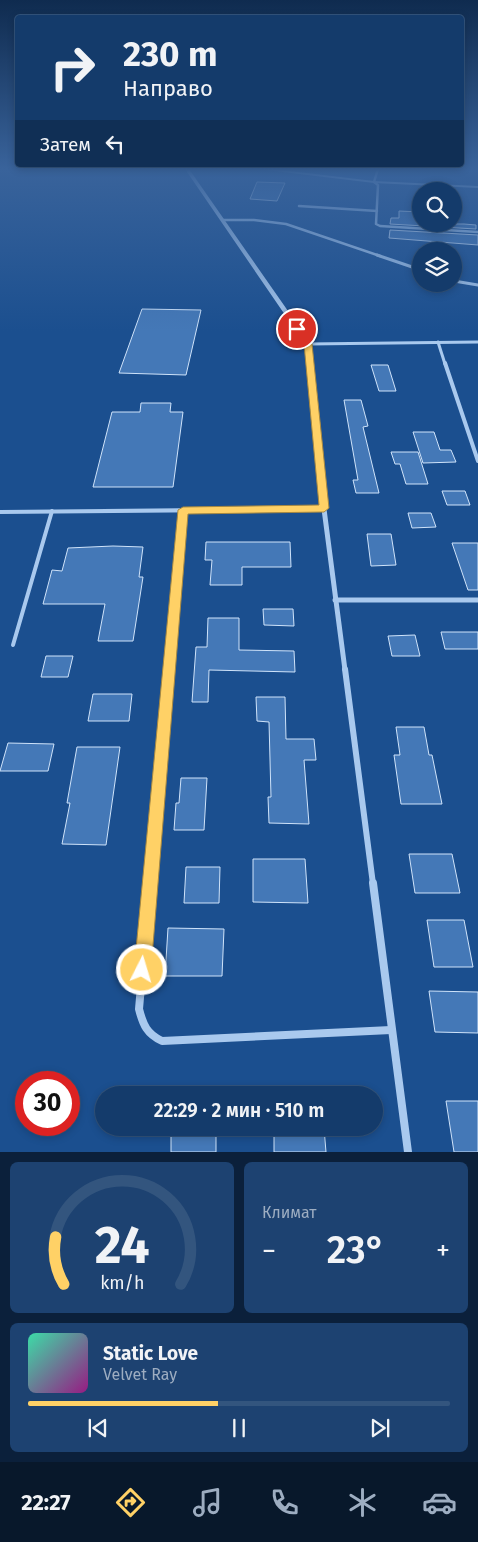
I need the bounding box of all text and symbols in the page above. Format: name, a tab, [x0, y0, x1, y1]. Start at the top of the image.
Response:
text: 230 m	[123, 33, 217, 75]
icon: right	[40, 35, 105, 100]
text: Направо	[123, 75, 213, 102]
icon: left	[101, 130, 129, 158]
text: Затем	[40, 133, 91, 156]
map controls	[412, 182, 462, 292]
button: search	[412, 182, 462, 232]
button: layers	[412, 242, 462, 292]
pin	[276, 308, 318, 350]
icon: arrive	[283, 315, 311, 343]
position arrow	[115, 943, 167, 995]
speed limit sign: 30	[15, 1071, 80, 1136]
text: 22:29 · 2 мин · 510 m	[154, 1099, 324, 1122]
text: Климат	[262, 1203, 317, 1222]
text: 24	[95, 1214, 149, 1277]
text: 23°	[327, 1227, 385, 1273]
text: −	[262, 1234, 276, 1267]
text: +	[436, 1234, 450, 1267]
text: km/h	[100, 1272, 144, 1294]
text: Static Love	[103, 1342, 198, 1365]
text: Velvet Ray	[103, 1365, 177, 1384]
icon: previous	[84, 1414, 112, 1442]
icon: pause	[225, 1414, 253, 1442]
icon: next	[366, 1414, 394, 1442]
icon: directions	[113, 1485, 148, 1520]
icon: music	[190, 1485, 225, 1520]
icon: phone	[267, 1485, 302, 1520]
icon: climate	[345, 1485, 380, 1520]
icon: car	[422, 1485, 457, 1520]
text: 22:27	[21, 1489, 71, 1516]

